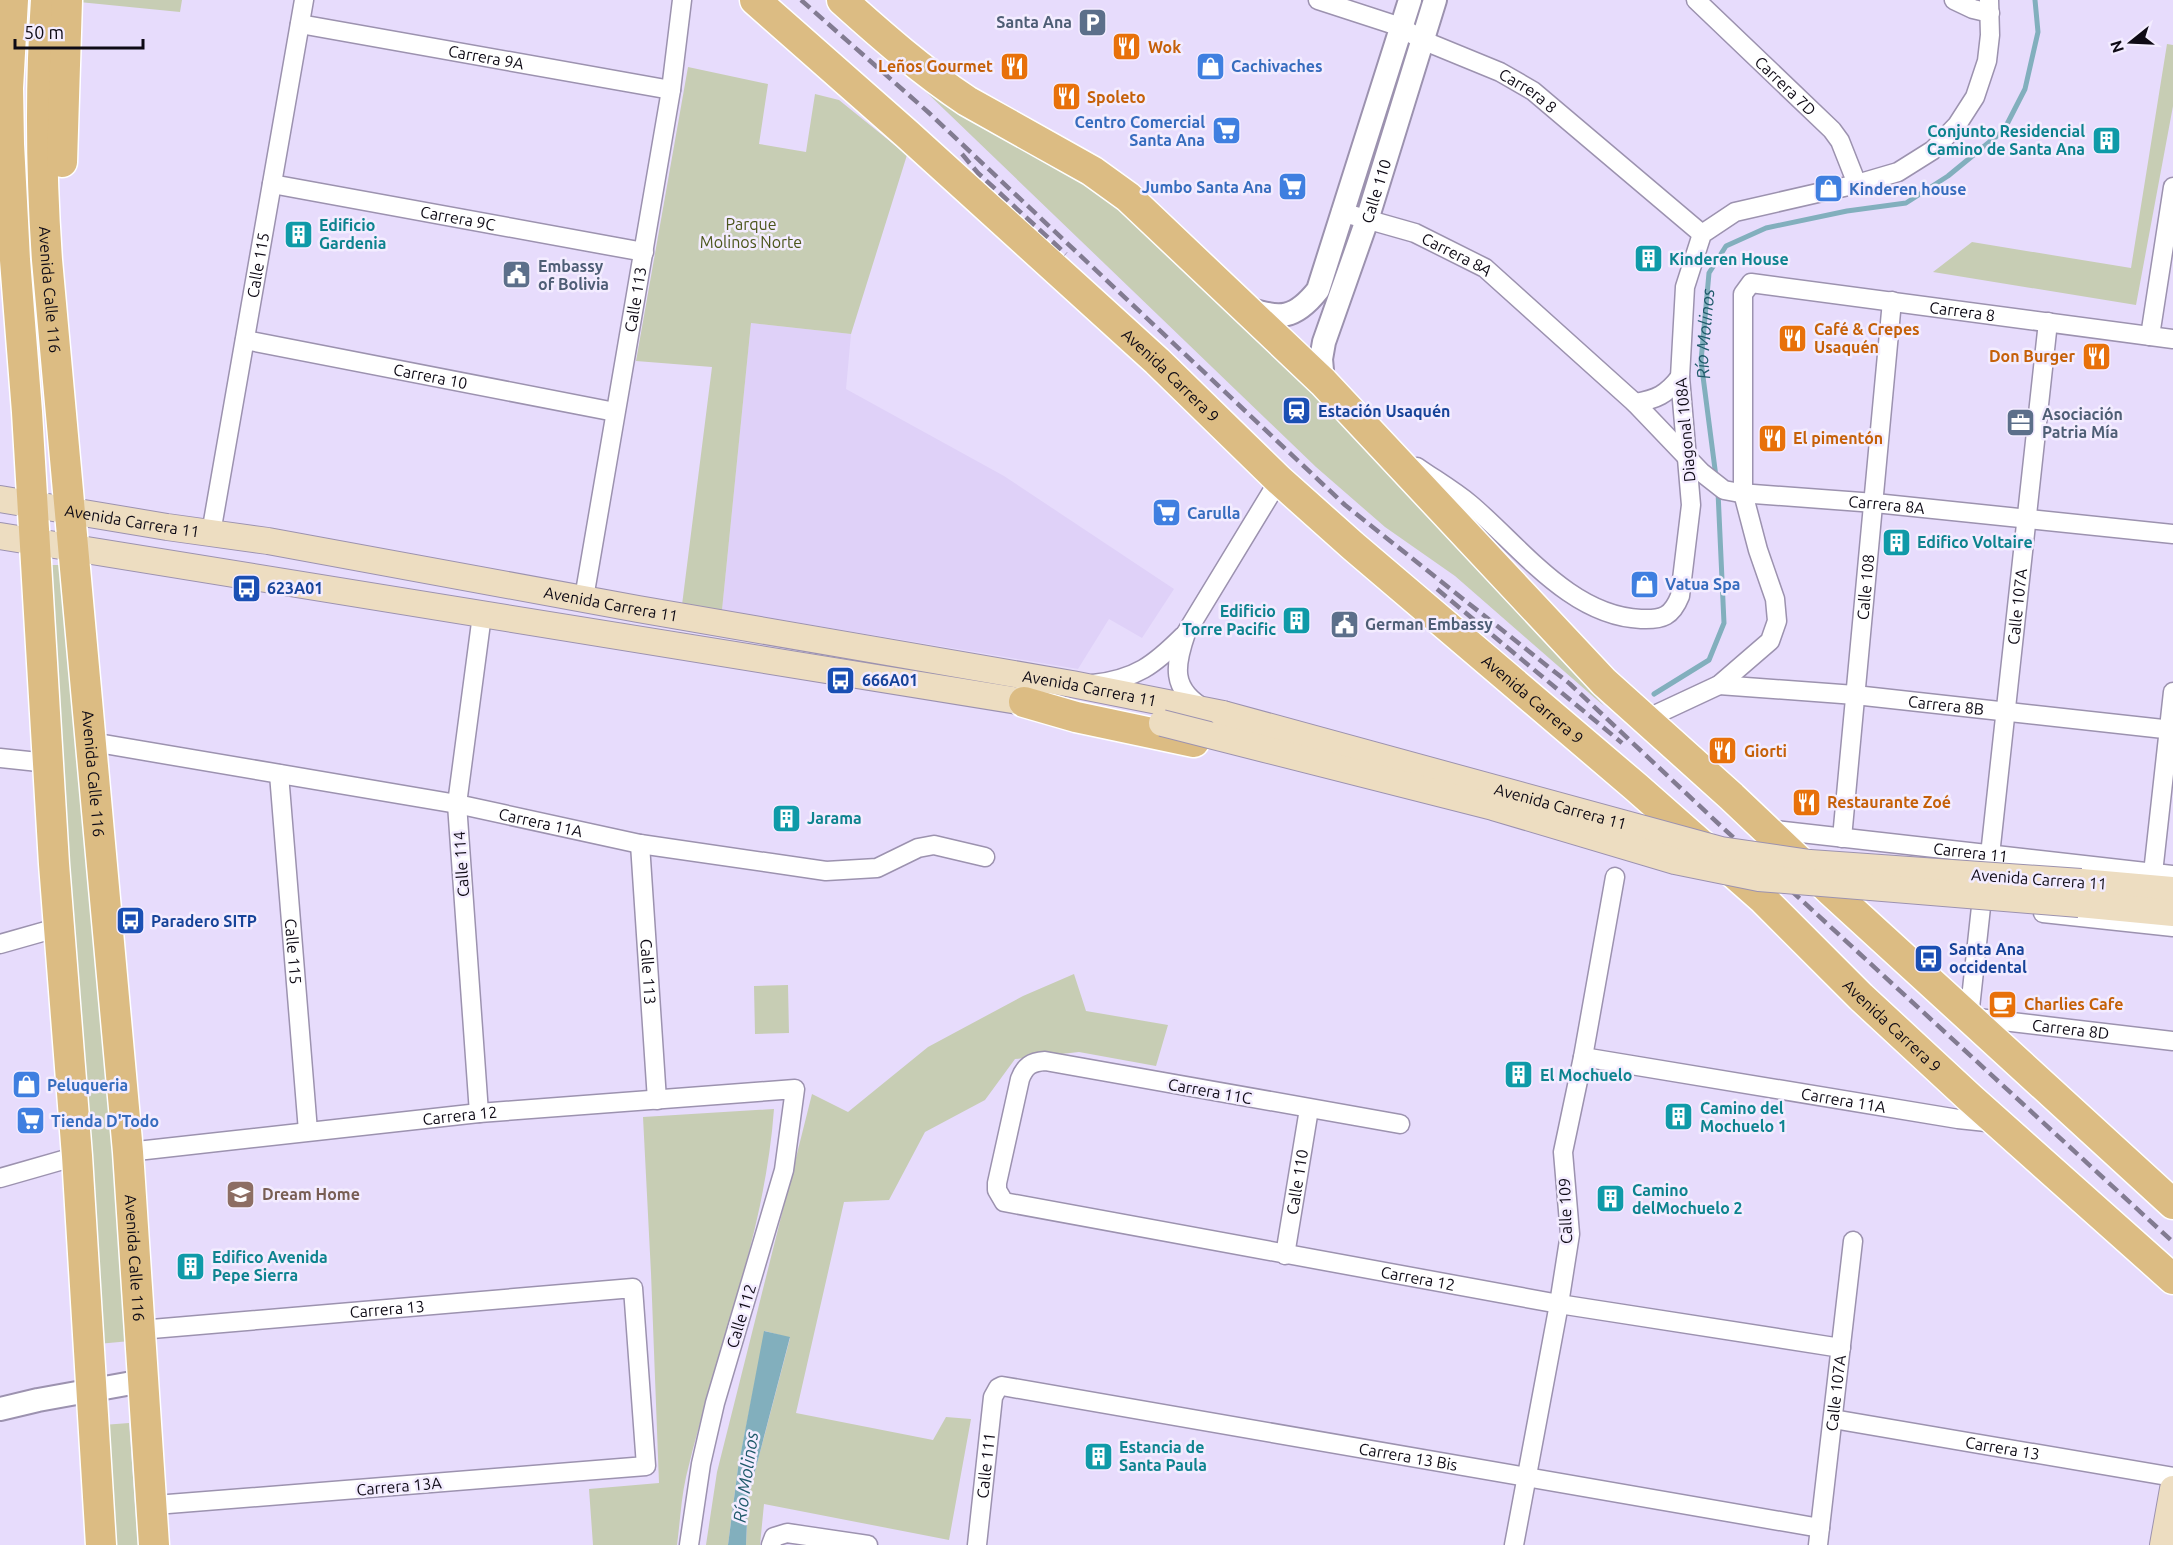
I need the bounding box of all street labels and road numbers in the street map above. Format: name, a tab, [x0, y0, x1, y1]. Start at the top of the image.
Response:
street label: Carrera 9A	[447, 42, 526, 73]
street label: Carrera 7D	[1751, 52, 1820, 119]
street label: Carrera 8	[1496, 65, 1561, 116]
street label: Calle 110	[1358, 157, 1394, 225]
street label: Carrera 9C	[419, 202, 497, 234]
street label: Avenida Calle 116	[36, 226, 64, 354]
street label: Carrera 8A	[1419, 229, 1497, 280]
street label: Calle 115	[243, 231, 272, 299]
street label: Calle 113	[621, 265, 650, 333]
street label: Carrera 8	[1928, 298, 1996, 324]
street label: Avenida Carrera 9	[1118, 325, 1223, 426]
street label: Carrera 10	[392, 360, 469, 392]
street label: Diagonal 108A	[1671, 376, 1699, 483]
street label: Carrera 8A	[1848, 492, 1926, 517]
street label: Avenida Carrera 11	[63, 501, 201, 540]
street label: Calle 108	[1853, 553, 1877, 621]
street label: Calle 107A	[2004, 567, 2030, 645]
street label: Avenida Carrera 11	[542, 583, 680, 625]
street label: Avenida Carrera 9	[1479, 651, 1587, 747]
street label: Avenida Carrera 11	[1021, 667, 1158, 710]
street label: Carrera 8B	[1907, 692, 1985, 718]
street label: Avenida Calle 116	[79, 710, 108, 838]
street label: Avenida Carrera 11	[1493, 780, 1629, 833]
street label: Carrera 11A	[497, 804, 585, 840]
street label: Calle 114	[450, 830, 472, 898]
street label: Carrera 11	[1932, 839, 2009, 865]
street label: Avenida Carrera 11	[1971, 865, 2107, 893]
street label: Calle 115	[282, 918, 305, 985]
street label: Calle 113	[637, 938, 660, 1005]
street label: Avenida Carrera 9	[1840, 976, 1945, 1076]
street label: Carrera 8D	[2031, 1016, 2110, 1042]
street label: Carrera 11C	[1167, 1075, 1253, 1107]
street label: Carrera 11A	[1800, 1084, 1888, 1116]
street label: Carrera 12	[422, 1103, 498, 1128]
street label: Calle 110	[1283, 1148, 1311, 1216]
street label: Calle 109	[1555, 1178, 1575, 1244]
street label: Avenida Calle 116	[122, 1194, 148, 1322]
street label: Carrera 12	[1379, 1262, 1457, 1294]
street label: Calle 112	[723, 1282, 759, 1350]
street label: Carrera 13	[349, 1297, 425, 1321]
street label: Calle 107A	[1822, 1353, 1849, 1432]
street label: Calle 111	[973, 1432, 998, 1499]
street label: Carrera 13	[1964, 1433, 2041, 1463]
street label: Carrera 13 Bis	[1358, 1439, 1459, 1474]
street label: Carrera 13A	[356, 1473, 443, 1499]

